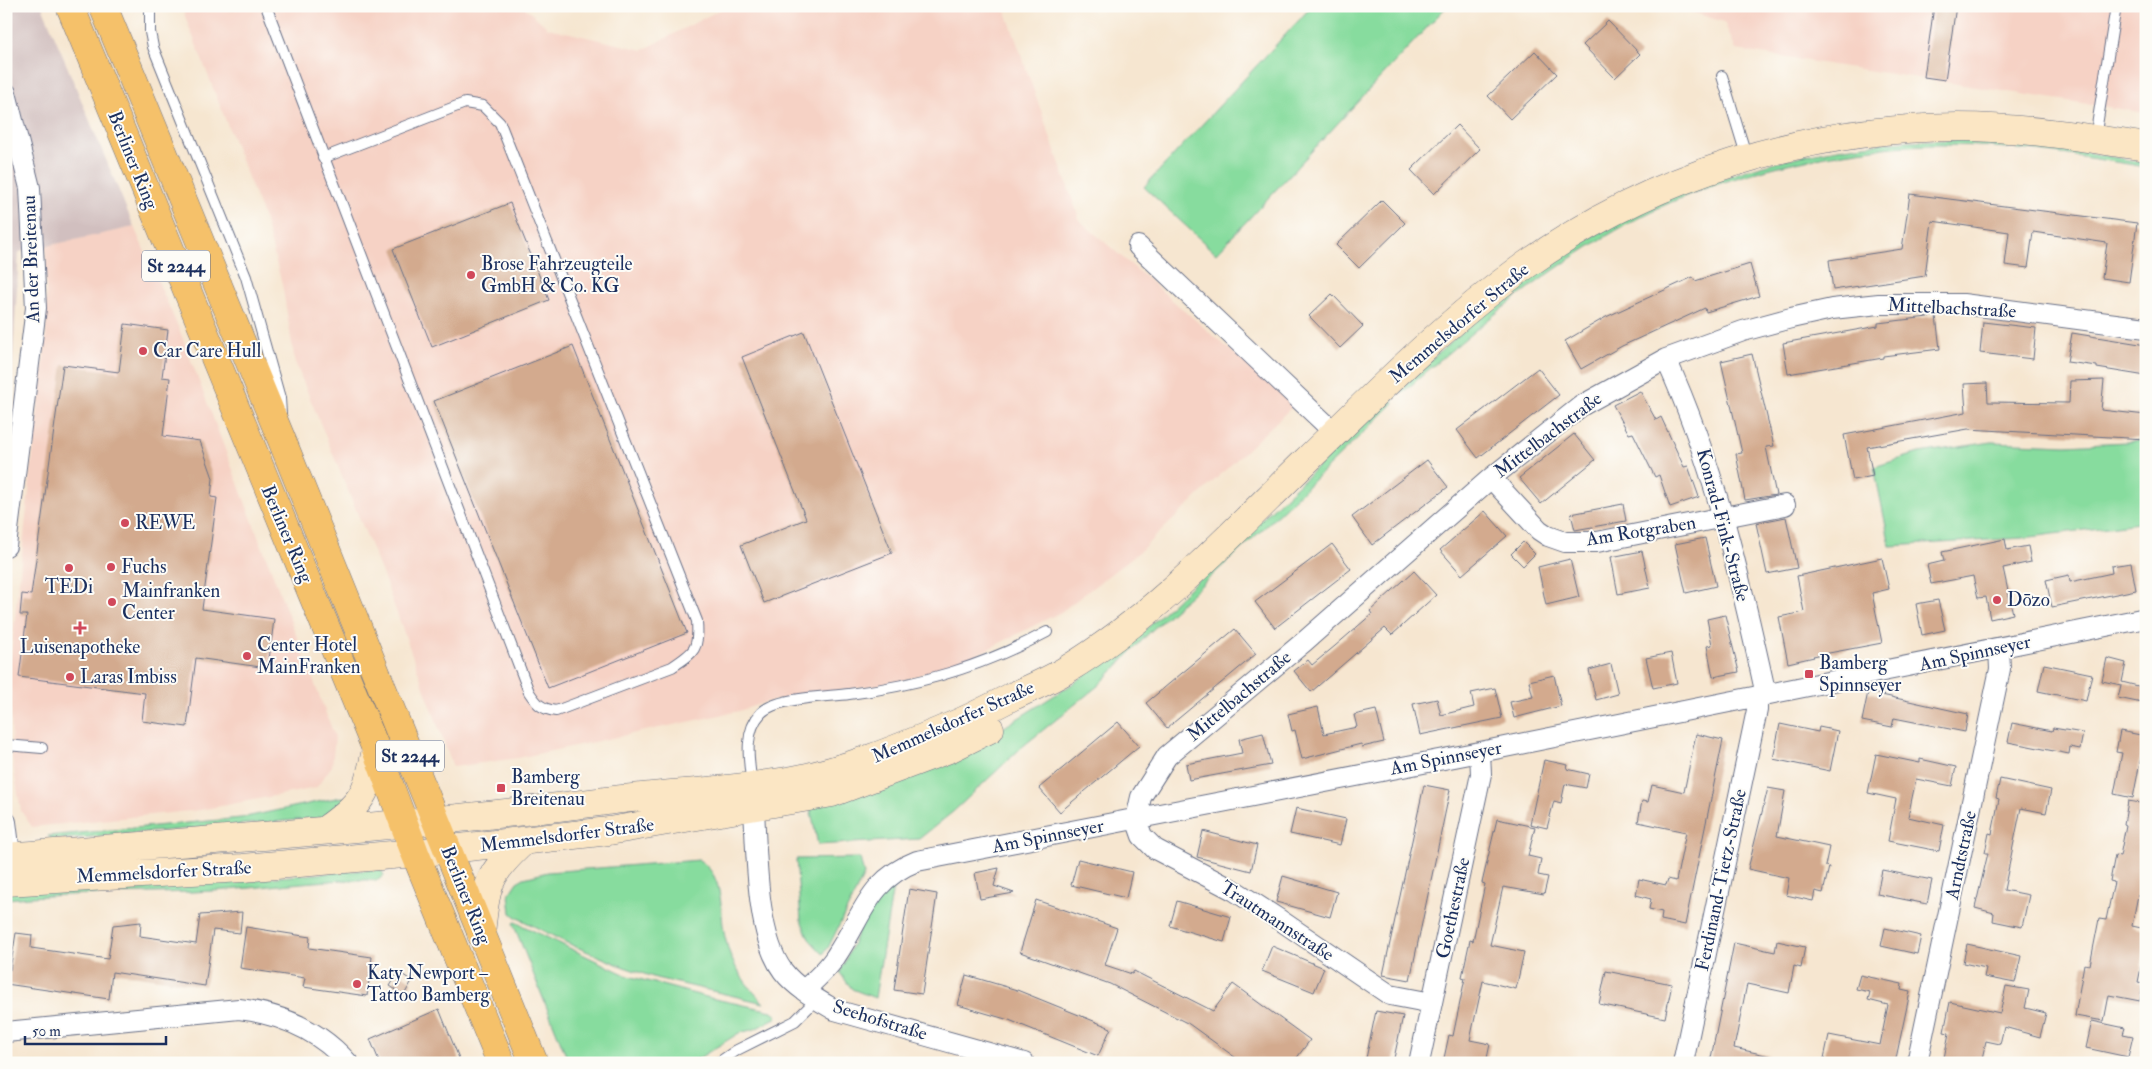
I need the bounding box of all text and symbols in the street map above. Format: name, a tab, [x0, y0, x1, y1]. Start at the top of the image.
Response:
street label: Berliner Ring	[102, 107, 164, 213]
street label: An der Breitenau	[17, 194, 45, 324]
road number: St 2244	[142, 250, 210, 282]
place label: Brose Fahrzeugteile GmbH & Co. KG	[481, 252, 632, 298]
street label: Memmelsdorfer Straße	[1384, 257, 1534, 389]
marker: Brose Fahrzeugteile GmbH & Co. KG	[465, 269, 477, 281]
street label: Mittelbachstraße	[1887, 293, 2017, 323]
place label: Car Care Hull	[153, 339, 261, 363]
marker: Car Care Hull	[137, 345, 149, 357]
street label: Mittelbachstraße	[1489, 387, 1607, 483]
street label: Konrad-Fink-Straße	[1691, 446, 1755, 604]
street label: Berliner Ring	[256, 481, 319, 587]
street label: Am Rotgraben	[1583, 510, 1698, 552]
place label: REWE	[135, 511, 196, 535]
marker: REWE	[119, 517, 131, 529]
place label: Fuchs	[121, 555, 166, 579]
marker: Fuchs	[105, 561, 117, 573]
marker: TEDi	[63, 562, 75, 574]
place label: TEDi	[45, 575, 93, 599]
place label: Mainfranken Center	[122, 579, 221, 625]
place label: Dōzo	[2007, 588, 2050, 612]
marker: Dōzo	[1991, 594, 2003, 606]
marker: Mainfranken Center	[106, 596, 118, 608]
marker: Luisenapotheke	[74, 622, 86, 634]
street label: Am Spinnseyer	[1916, 629, 2033, 678]
place label: Center Hotel MainFranken	[257, 633, 361, 679]
place label: Luisenapotheke	[20, 635, 140, 660]
street label: Mittelbachstraße	[1182, 645, 1296, 747]
marker: Center Hotel MainFranken	[241, 650, 253, 662]
place label: Bamberg Spinnseyer	[1819, 651, 1901, 698]
place label: Laras Imbiss	[80, 665, 177, 689]
marker: Bamberg Spinnseyer	[1803, 668, 1815, 680]
marker: Laras Imbiss	[64, 671, 76, 683]
street label: Memmelsdorfer Straße	[868, 675, 1038, 769]
street label: Am Spinnseyer	[1387, 735, 1504, 782]
road number: St 2244	[376, 740, 444, 771]
place label: Bamberg Breitenau	[511, 765, 585, 811]
marker: Bamberg Breitenau	[495, 782, 507, 794]
street label: Ferdinand-Tietz-Straße	[1690, 787, 1752, 973]
street label: Arndtstraße	[1940, 808, 1982, 903]
street label: Memmelsdorfer Straße	[479, 812, 655, 858]
street label: Am Spinnseyer	[989, 813, 1106, 860]
street label: Berliner Ring	[435, 842, 497, 948]
street label: Memmelsdorfer Straße	[76, 855, 252, 889]
street label: Goethestraße	[1431, 855, 1475, 961]
street label: Trautmannstraße	[1216, 875, 1338, 967]
place label: Katy Newport – Tattoo Bamberg	[367, 961, 491, 1007]
marker: Katy Newport – Tattoo Bamberg	[351, 978, 363, 990]
street label: Seehofstraße	[830, 994, 930, 1046]
scale bar	[25, 1014, 166, 1046]
text: 50 m	[32, 1022, 61, 1041]

